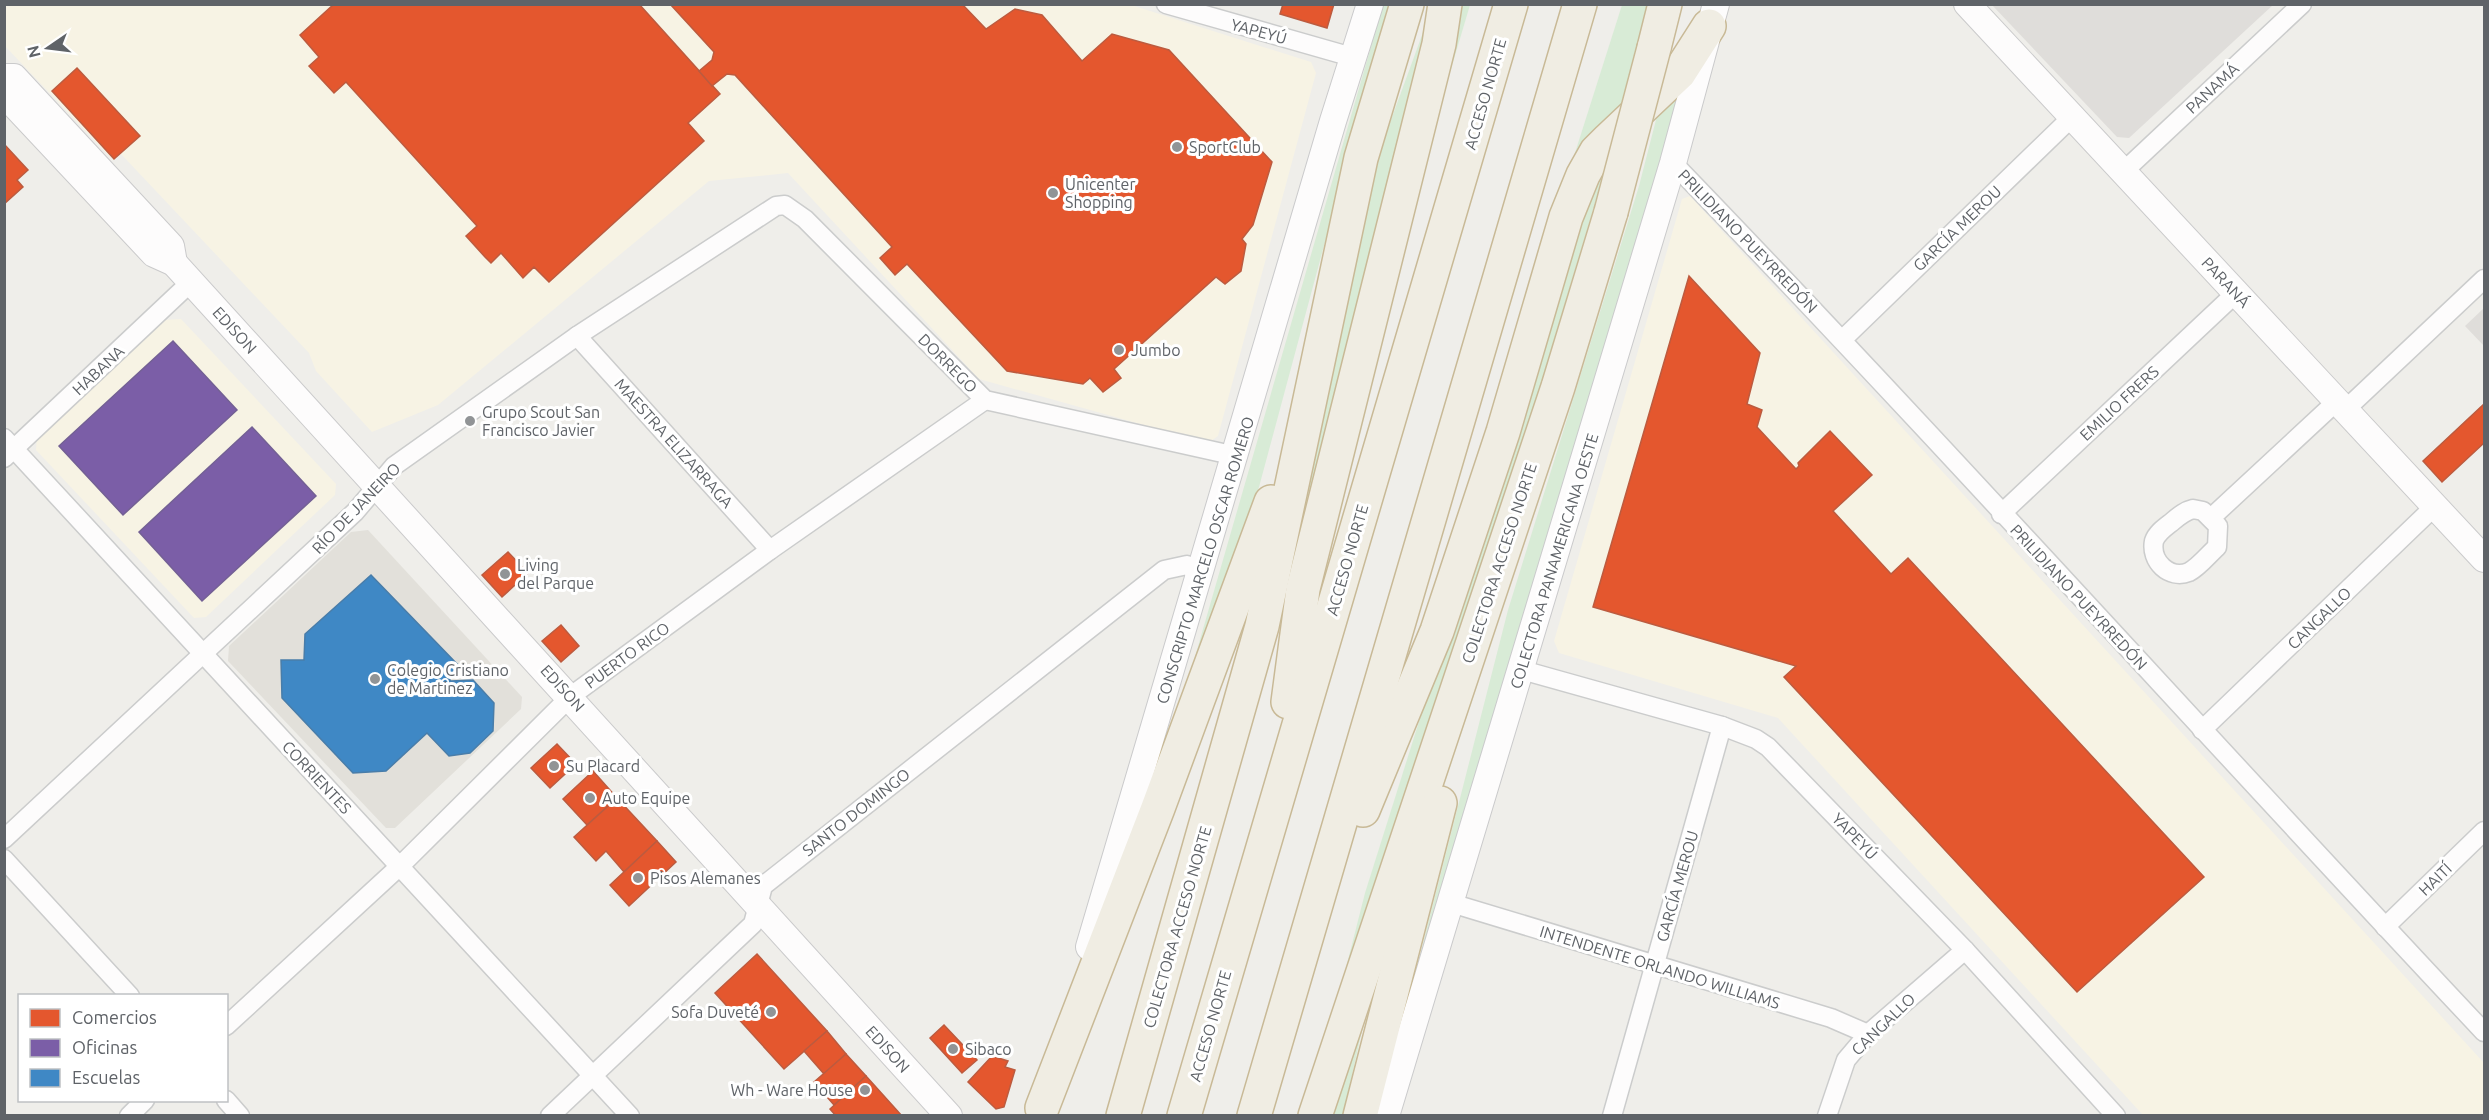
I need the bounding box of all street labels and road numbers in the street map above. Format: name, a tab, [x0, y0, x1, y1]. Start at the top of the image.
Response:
street label: YAPEYÚ	[1229, 13, 1290, 47]
street label: ACCESO NORTE	[1461, 36, 1509, 152]
street label: PANAMÁ	[2181, 57, 2242, 117]
street label: PRILIDIANO PUEYRREDÓN	[1675, 165, 1822, 316]
street label: GARCÍA MEROU	[1908, 180, 2005, 274]
street label: PARANÁ	[2198, 252, 2256, 311]
street label: EDISON	[209, 303, 261, 357]
street label: DORREGO	[915, 330, 981, 396]
street label: HABANA	[68, 341, 128, 398]
street label: EMILIO FRERS	[2076, 362, 2162, 444]
street label: MAESTRA ELIZARRAGA	[611, 375, 737, 512]
street label: CONSCRIPTO MARCELO OSCAR ROMERO	[1153, 414, 1257, 706]
street label: COLECTORA PANAMERICANA OESTE	[1506, 431, 1602, 691]
street label: RÍO DE JANEIRO	[307, 457, 404, 557]
street label: COLECTORA ACCESO NORTE	[1458, 461, 1540, 665]
street label: ACCESO NORTE	[1323, 502, 1371, 618]
street label: PRILIDIANO PUEYRREDÓN	[2007, 520, 2152, 673]
street label: CANGALLO	[2284, 583, 2354, 653]
street label: PUERTO RICO	[581, 618, 673, 692]
street label: EDISON	[537, 661, 589, 715]
street label: CORRIENTES	[279, 737, 355, 817]
street label: SANTO DOMINGO	[799, 765, 913, 859]
street label: YAPEYÚ	[1829, 808, 1883, 863]
street label: COLECTORA ACCESO NORTE	[1139, 824, 1215, 1030]
street label: GARCÍA MEROU	[1651, 828, 1702, 944]
street label: HAITÍ	[2413, 857, 2456, 899]
street label: INTENDENTE ORLANDO WILLIAMS	[1538, 922, 1782, 1012]
street label: ACCESO NORTE	[1185, 968, 1235, 1084]
street label: CANGALLO	[1848, 989, 1918, 1059]
street label: EDISON	[862, 1022, 914, 1076]

